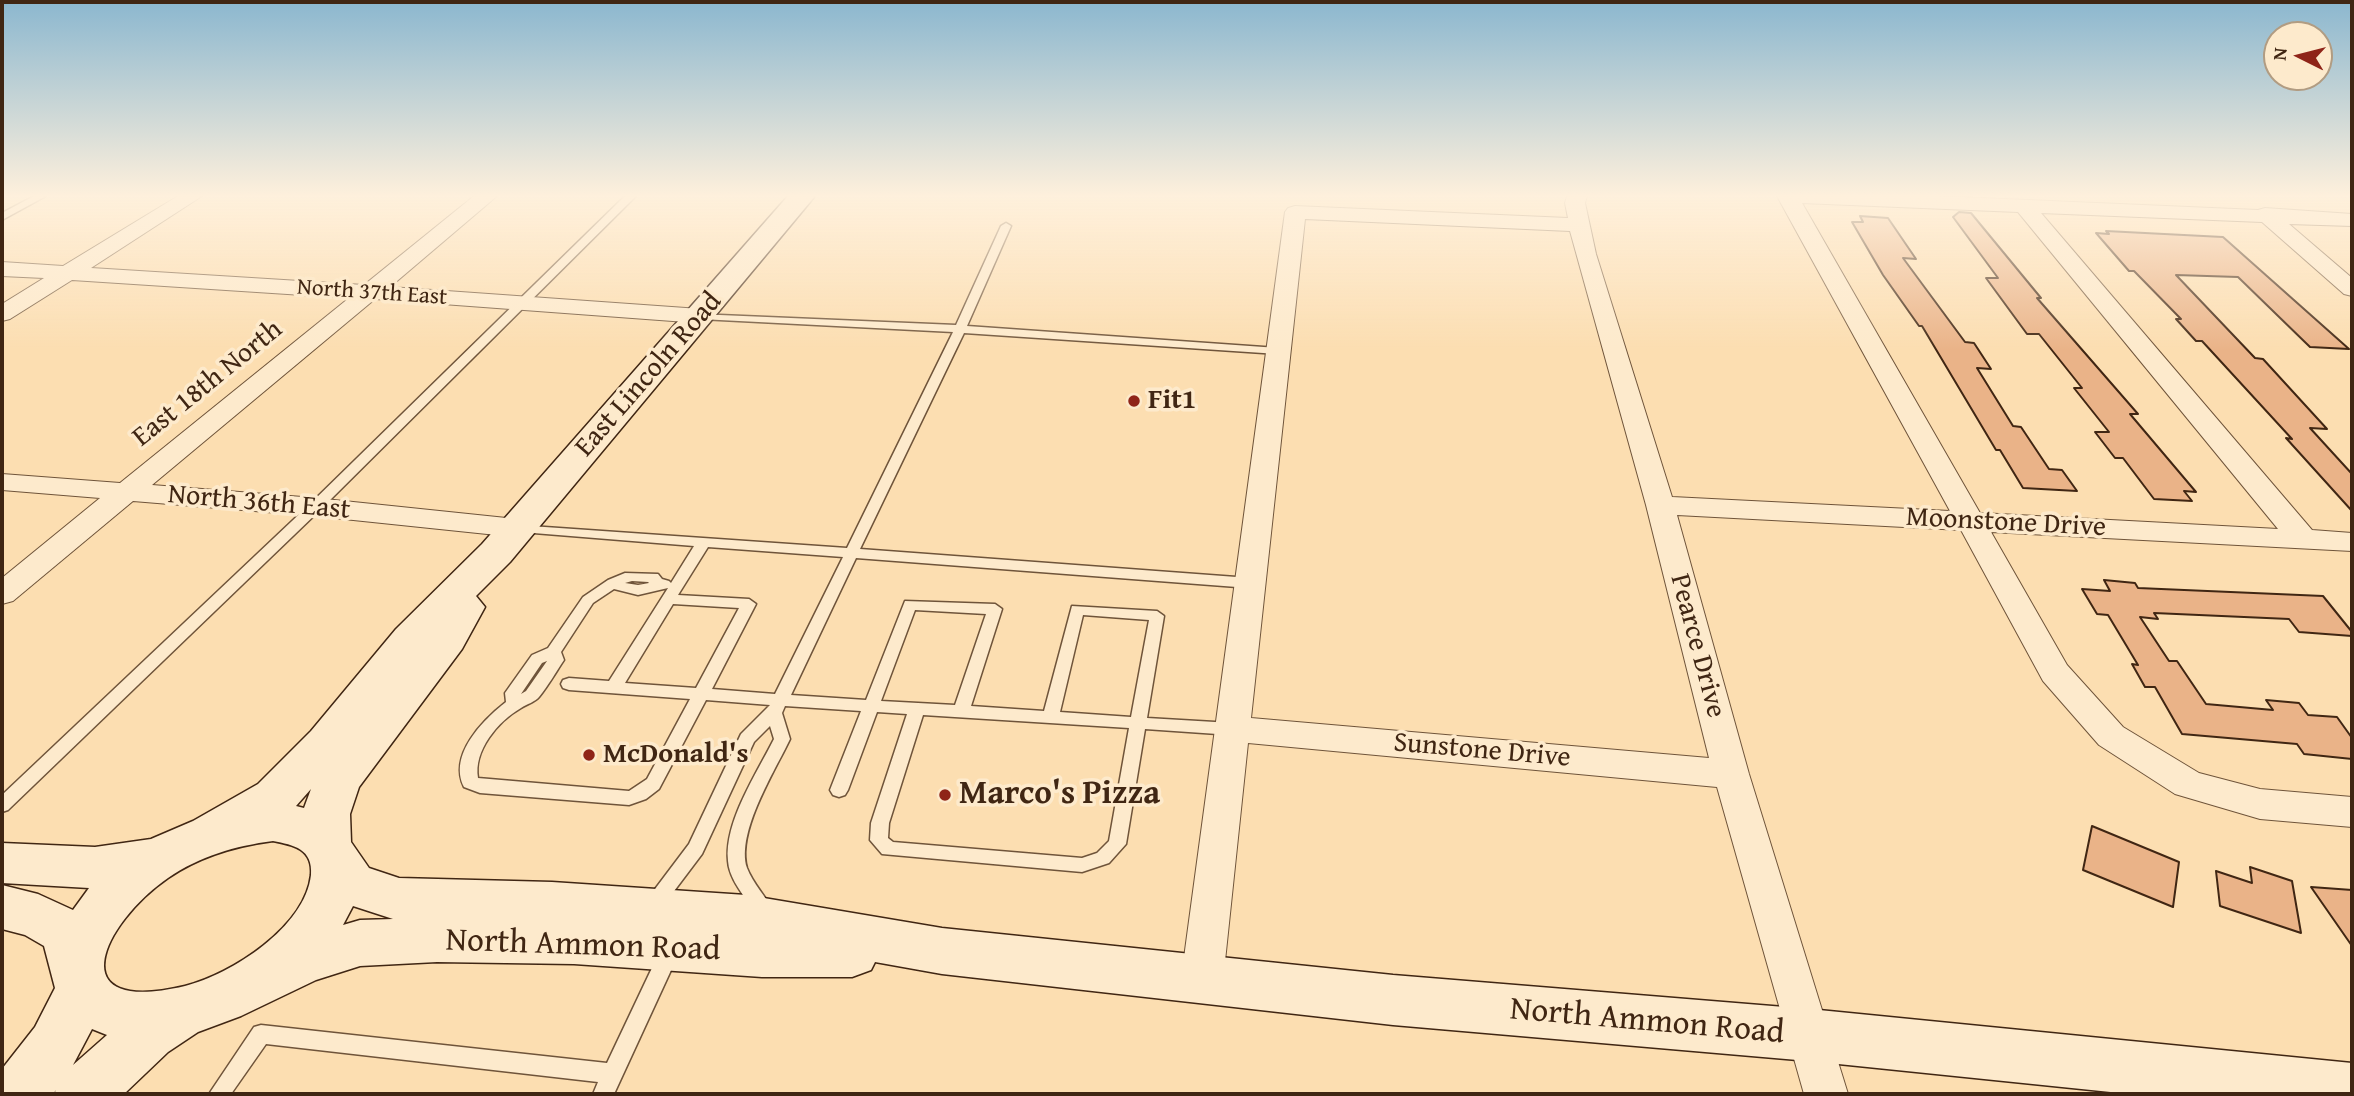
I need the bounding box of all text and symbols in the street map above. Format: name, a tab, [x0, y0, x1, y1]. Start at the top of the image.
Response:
north arrow	[2263, 21, 2333, 91]
text: N	[2265, 46, 2294, 62]
street label: North 37th East	[296, 274, 448, 312]
street label: East Lincoln Road	[568, 286, 730, 464]
street label: East 18th North	[126, 313, 290, 455]
place label: Fit1	[1148, 384, 1196, 418]
marker: Fit1	[1126, 393, 1142, 409]
street label: North 36th East	[166, 478, 352, 528]
street label: Moonstone Drive	[1905, 501, 2107, 545]
street label: Pearce Drive	[1662, 571, 1732, 721]
street label: Sunstone Drive	[1392, 727, 1572, 775]
place label: McDonald's	[603, 738, 749, 772]
marker: McDonald's	[581, 747, 597, 763]
place label: Marco's Pizza	[959, 775, 1160, 815]
marker: Marco's Pizza	[937, 787, 953, 803]
street label: North Ammon Road	[445, 921, 721, 971]
street label: North Ammon Road	[1508, 990, 1786, 1054]

